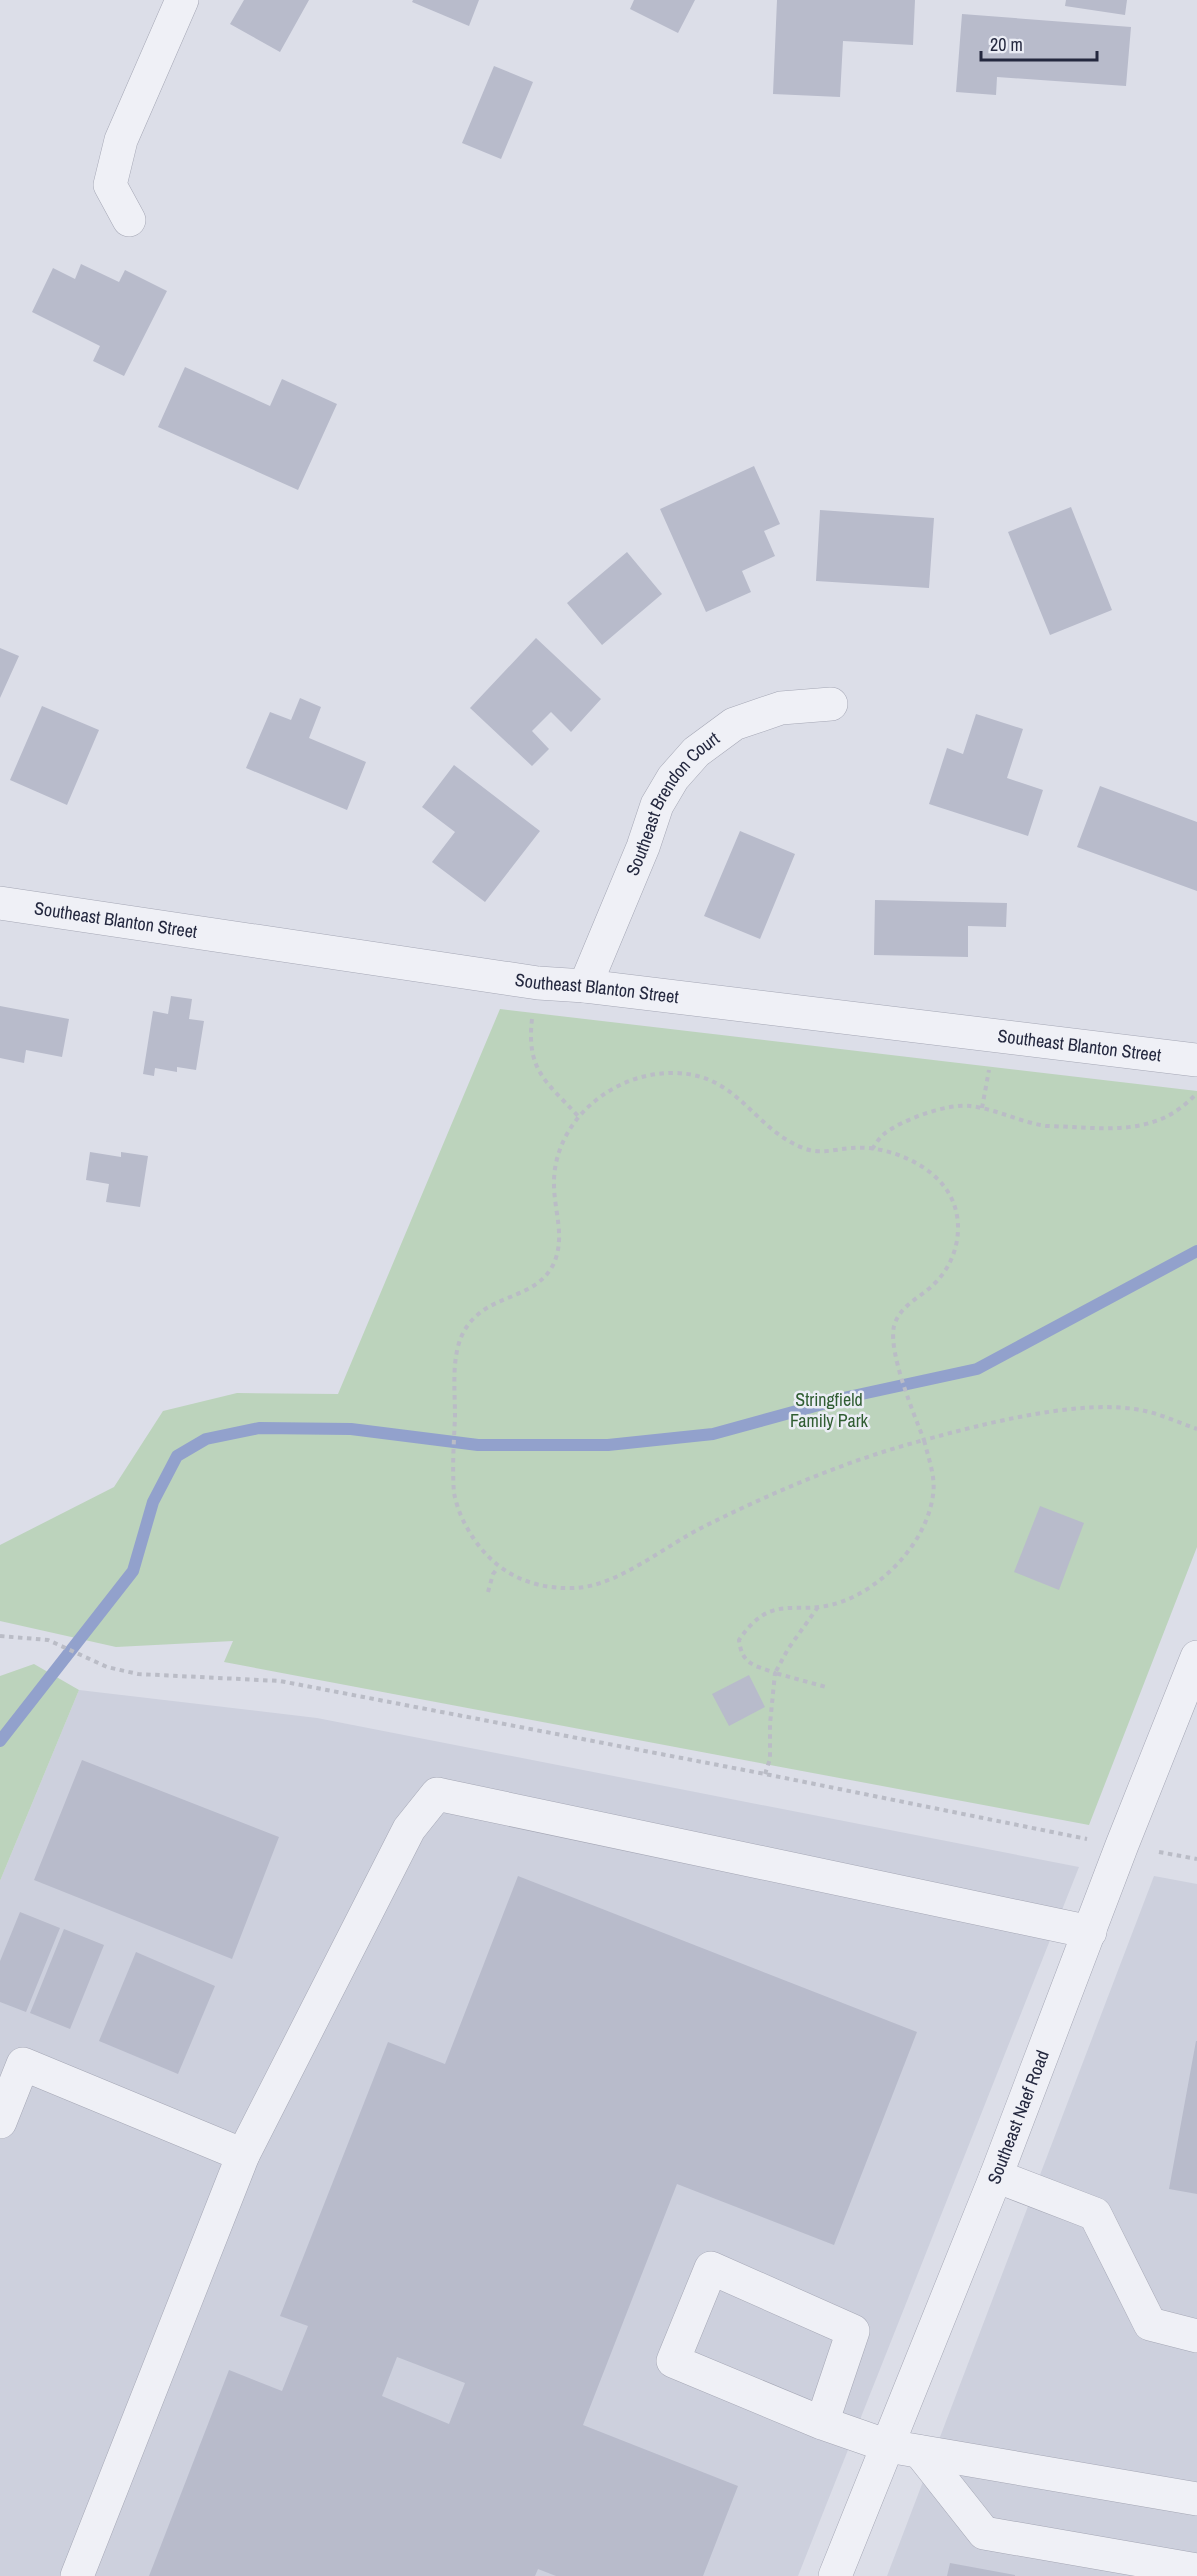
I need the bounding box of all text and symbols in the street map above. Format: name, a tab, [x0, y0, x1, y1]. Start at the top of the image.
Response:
scale bar	[981, 24, 1096, 62]
text: 20 m	[990, 32, 1023, 57]
street label: Southeast Brendon Court	[619, 726, 724, 879]
street label: Southeast Blanton Street	[33, 895, 199, 944]
street label: Southeast Blanton Street	[513, 967, 680, 1009]
street label: Southeast Blanton Street	[996, 1023, 1163, 1068]
park label: Stringfield Family Park	[790, 1387, 869, 1433]
street label: Southeast Naef Road	[981, 2047, 1055, 2188]

